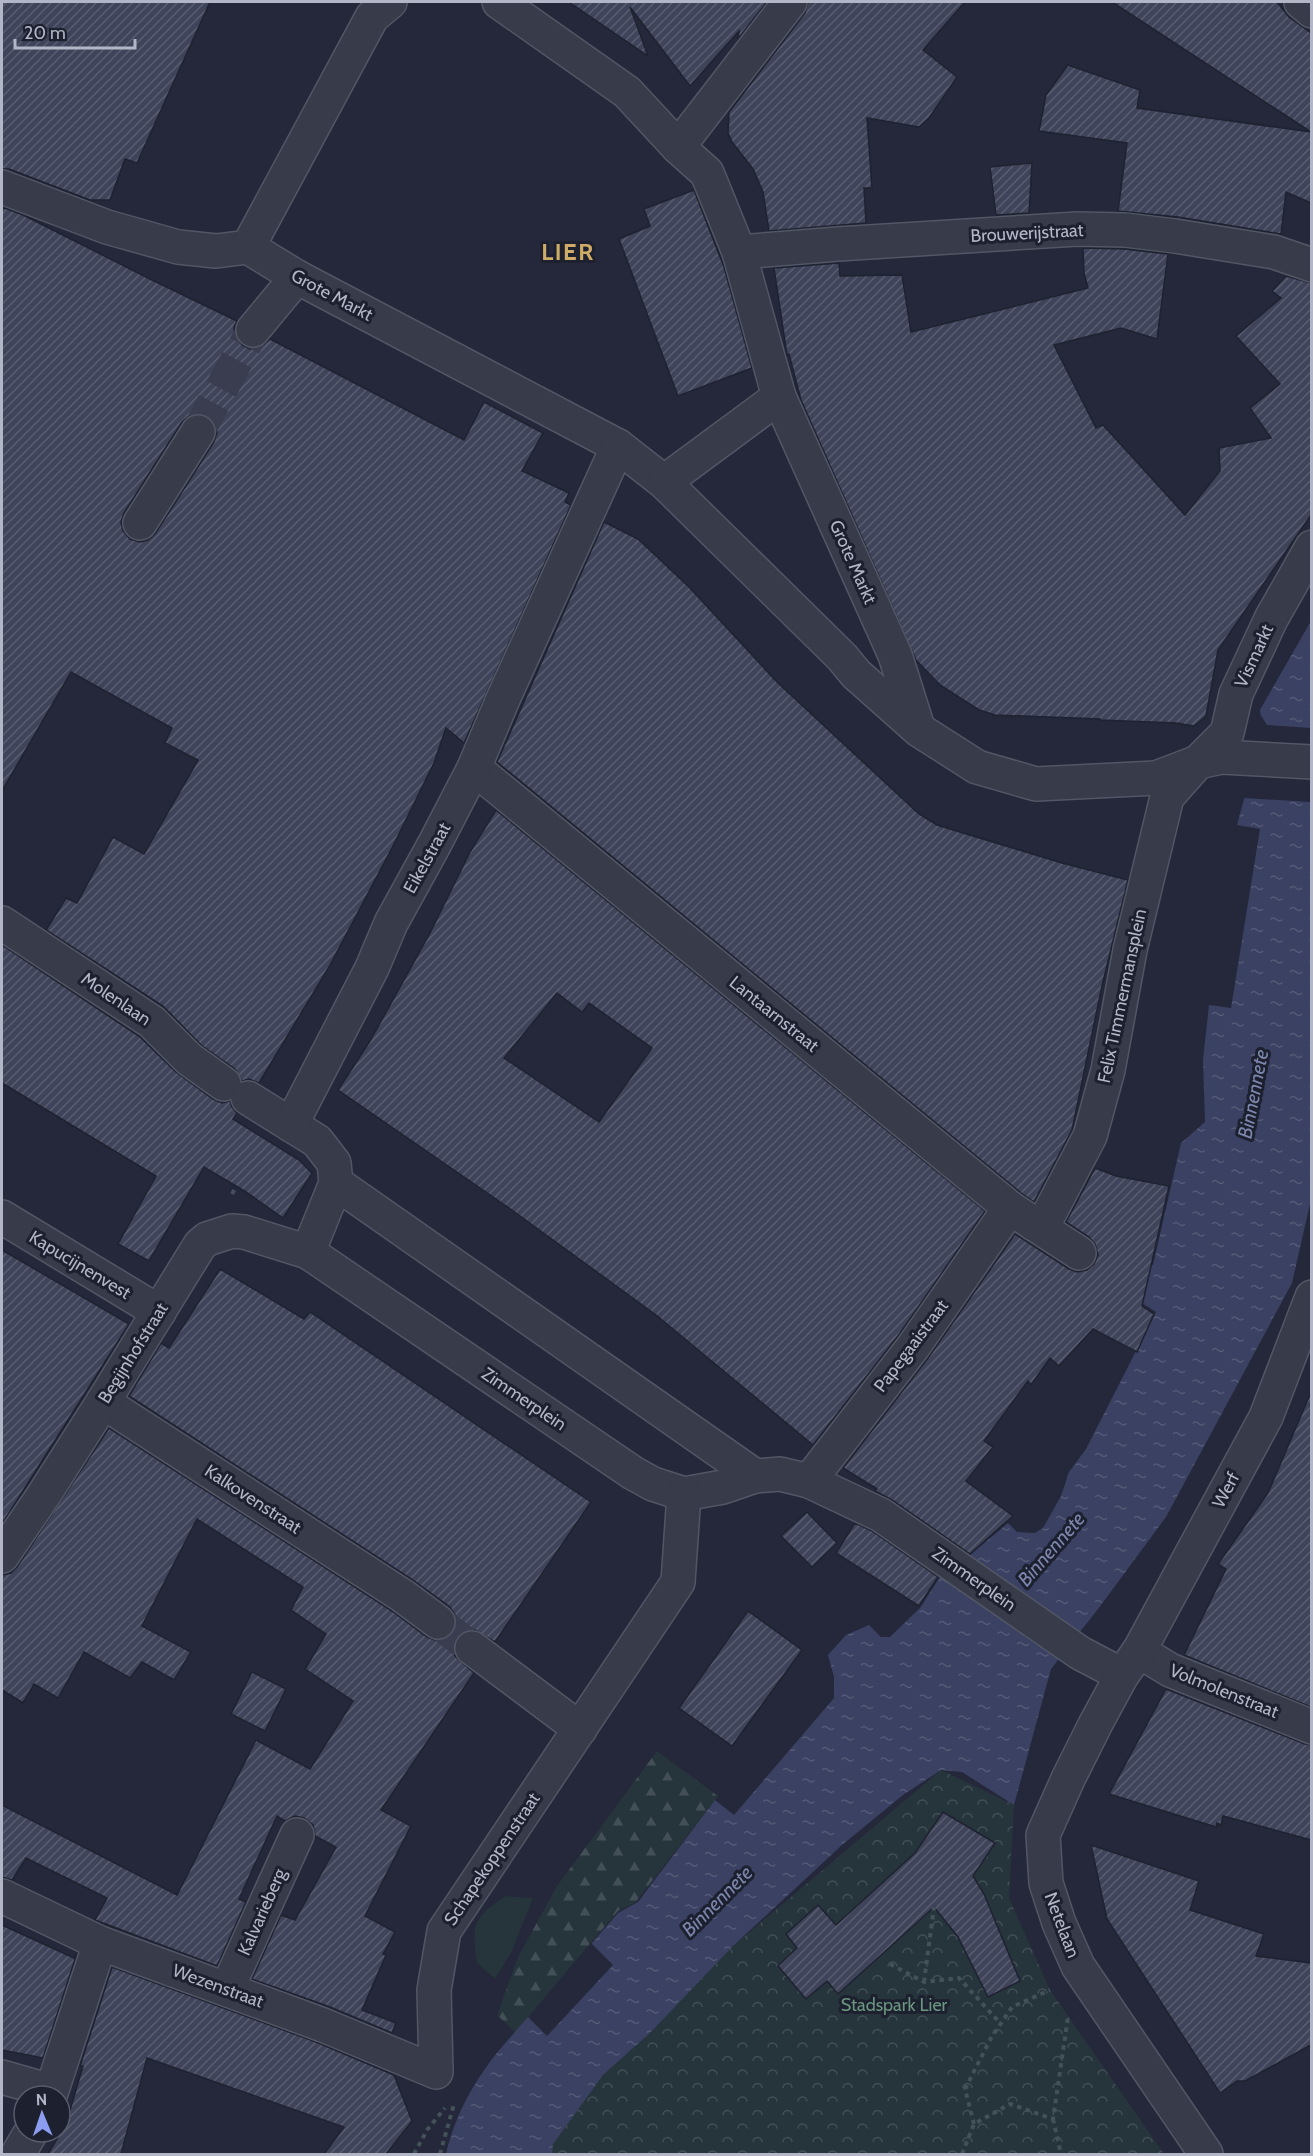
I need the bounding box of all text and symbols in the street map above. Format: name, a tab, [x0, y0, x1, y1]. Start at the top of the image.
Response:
scale bar	[15, 12, 135, 50]
text: 20 m	[24, 22, 66, 44]
street label: Brouwerijstraat	[970, 219, 1084, 247]
district label: LIER	[541, 237, 595, 266]
street label: Grote Markt	[287, 264, 377, 326]
street label: Grote Markt	[825, 517, 881, 607]
street label: Vismarkt	[1230, 621, 1278, 691]
street label: Eikelstraat	[399, 819, 455, 897]
street label: Felix Timmermansplein	[1093, 907, 1151, 1085]
street label: Molenlaan	[77, 968, 155, 1030]
street label: Lantaarnstraat	[725, 971, 823, 1057]
water label: Binnennete	[1233, 1047, 1273, 1141]
street label: Kapucijnenvest	[25, 1226, 135, 1304]
street label: Papegaaistraat	[869, 1295, 953, 1397]
street label: Begijnhofstraat	[93, 1299, 173, 1407]
street label: Zimmerplein	[477, 1363, 571, 1435]
street label: Kalkovenstraat	[201, 1460, 305, 1538]
street label: Werf	[1208, 1468, 1244, 1512]
water label: Binnennete	[1012, 1507, 1090, 1591]
street label: Zimmerplein	[928, 1542, 1020, 1616]
street label: Volmolenstraat	[1166, 1659, 1282, 1723]
street label: Schapekoppenstraat	[439, 1788, 545, 1930]
water label: Binnennete	[677, 1861, 757, 1941]
street label: Kalvarieberg	[233, 1864, 291, 1959]
street label: Netelaan	[1039, 1889, 1085, 1961]
street label: Wezenstraat	[169, 1959, 267, 2013]
park label: Stadspark Lier	[841, 1994, 948, 2016]
north arrow	[12, 2084, 72, 2144]
text: N	[36, 2090, 47, 2109]

